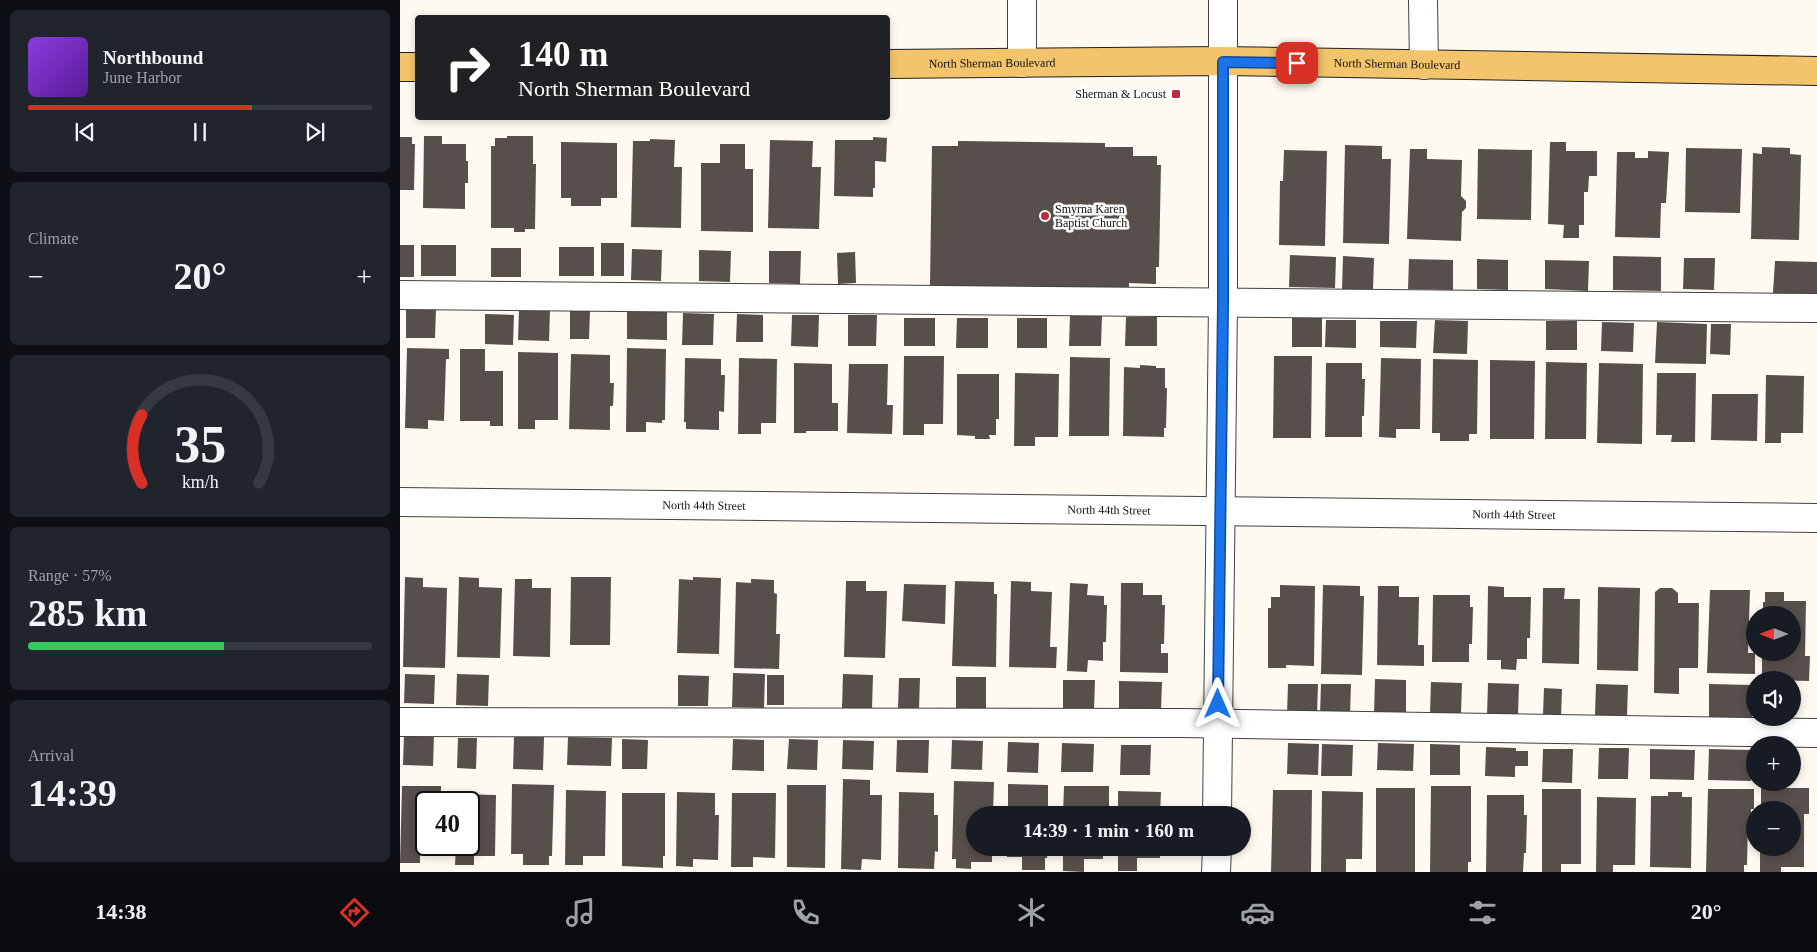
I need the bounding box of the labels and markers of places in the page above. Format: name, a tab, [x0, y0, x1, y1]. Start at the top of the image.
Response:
pin	[1276, 42, 1318, 84]
place label: Sherman & Locust	[1075, 87, 1167, 101]
marker: Sherman & Locust	[1170, 88, 1182, 100]
place label: Smyrna Karen Baptist Church	[1055, 202, 1127, 230]
marker: Smyrna Karen Baptist Church	[1039, 210, 1051, 222]

